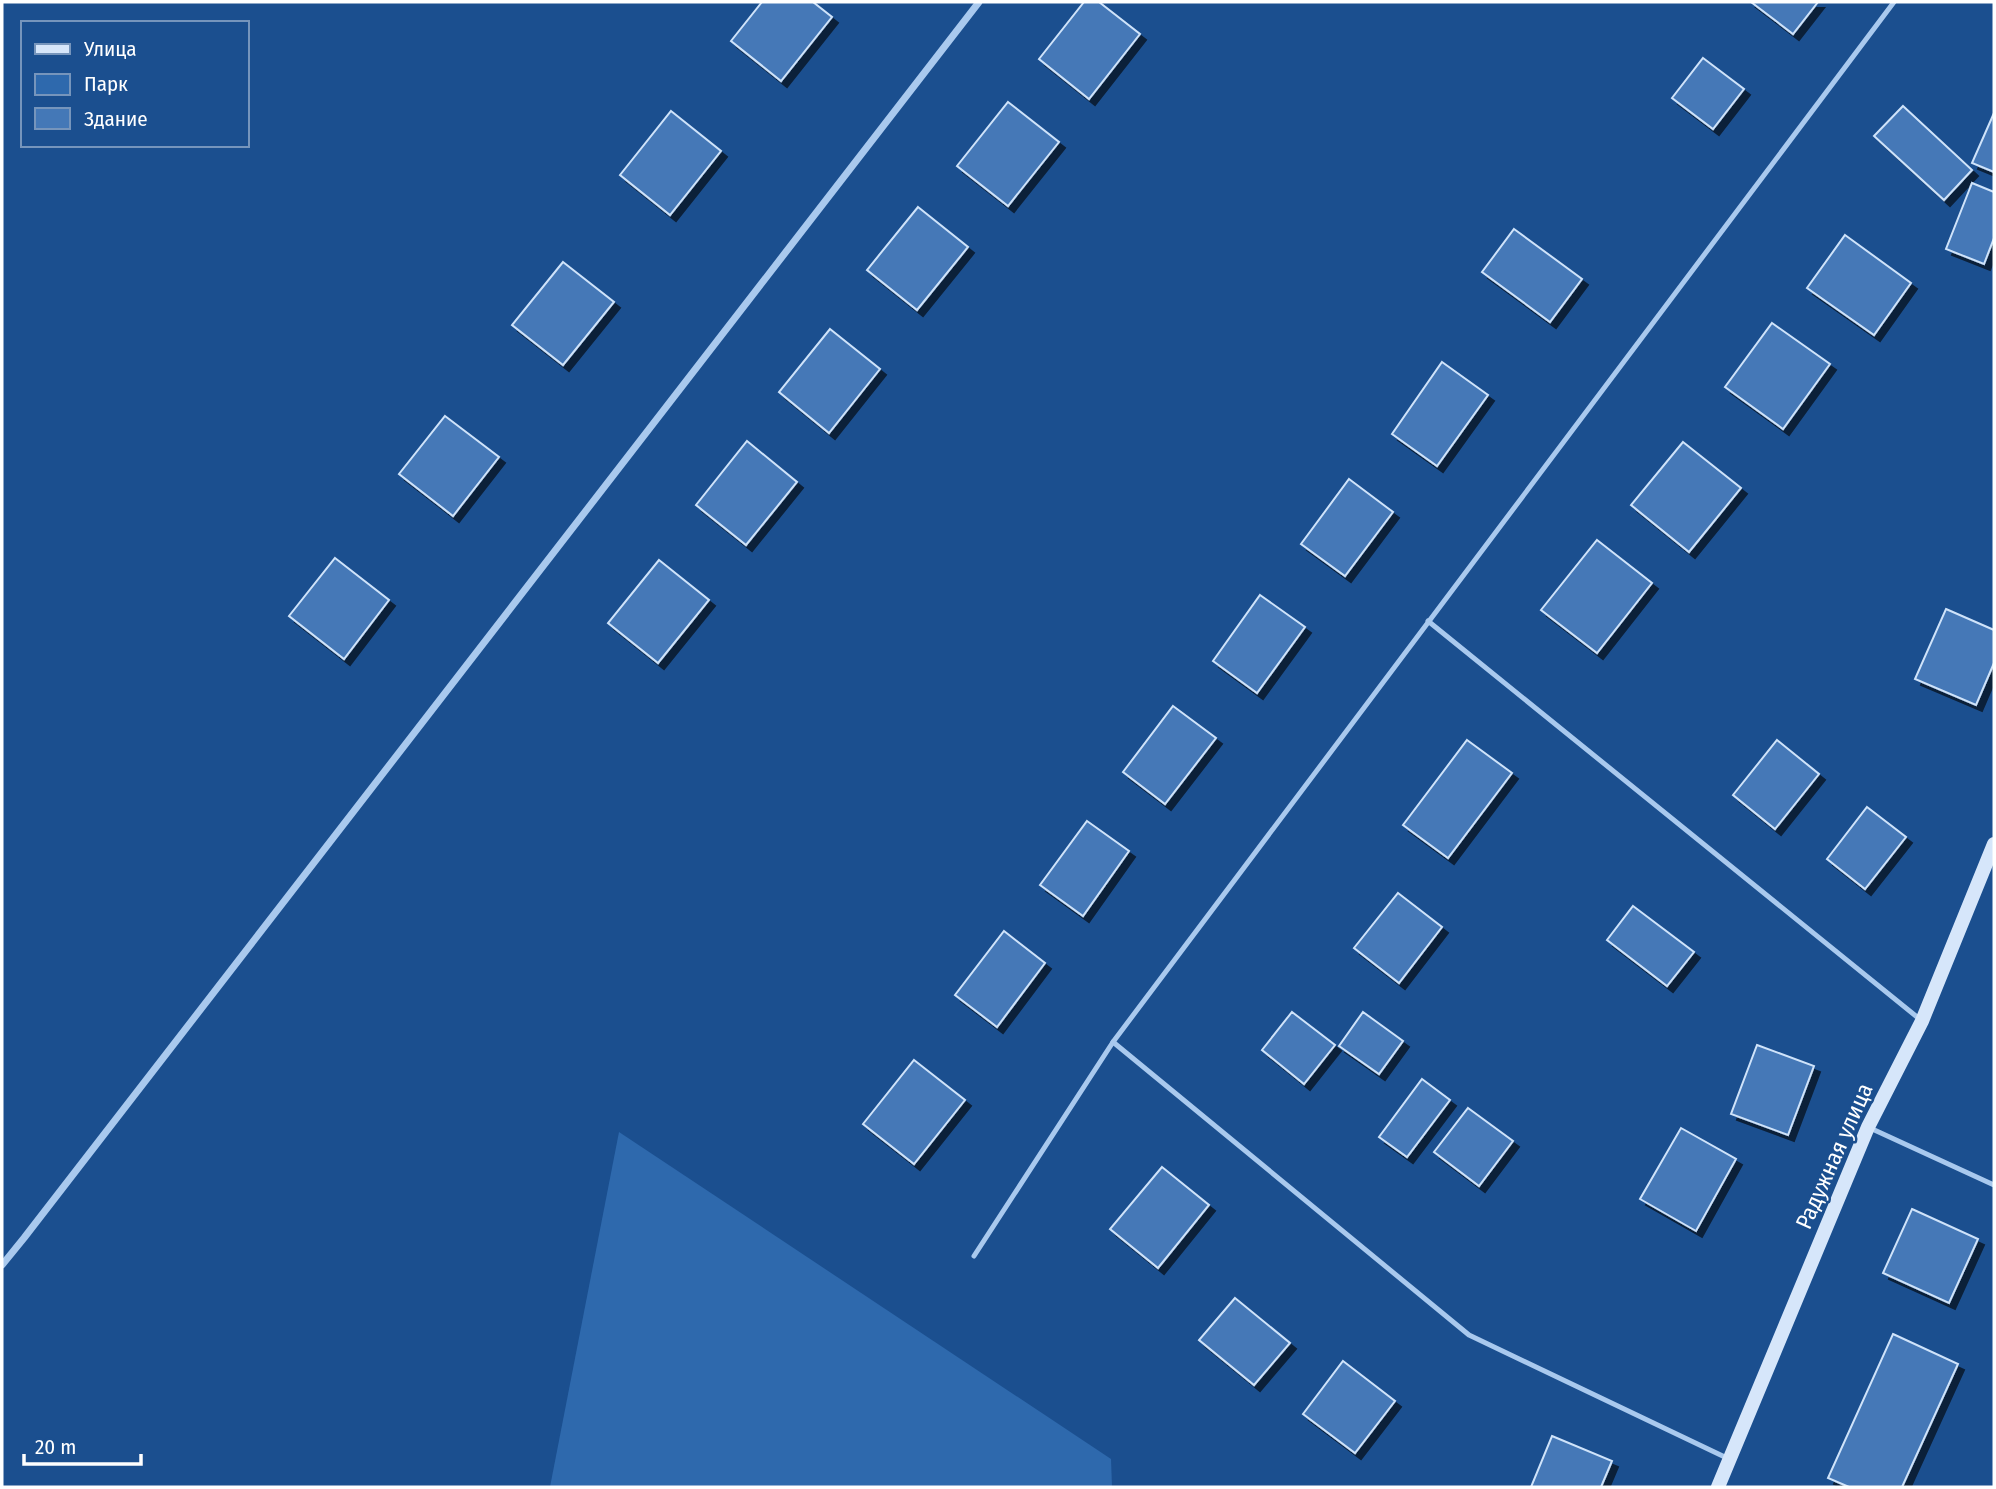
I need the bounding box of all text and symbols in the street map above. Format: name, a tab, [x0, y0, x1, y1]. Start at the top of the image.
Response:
legend	[21, 21, 248, 147]
text: Улица	[83, 36, 137, 62]
text: Парк	[84, 71, 128, 97]
text: Здание	[84, 106, 148, 132]
street label: Радужная улица	[1789, 1079, 1879, 1233]
scale bar	[24, 1422, 142, 1466]
text: 20 m	[35, 1434, 76, 1460]

